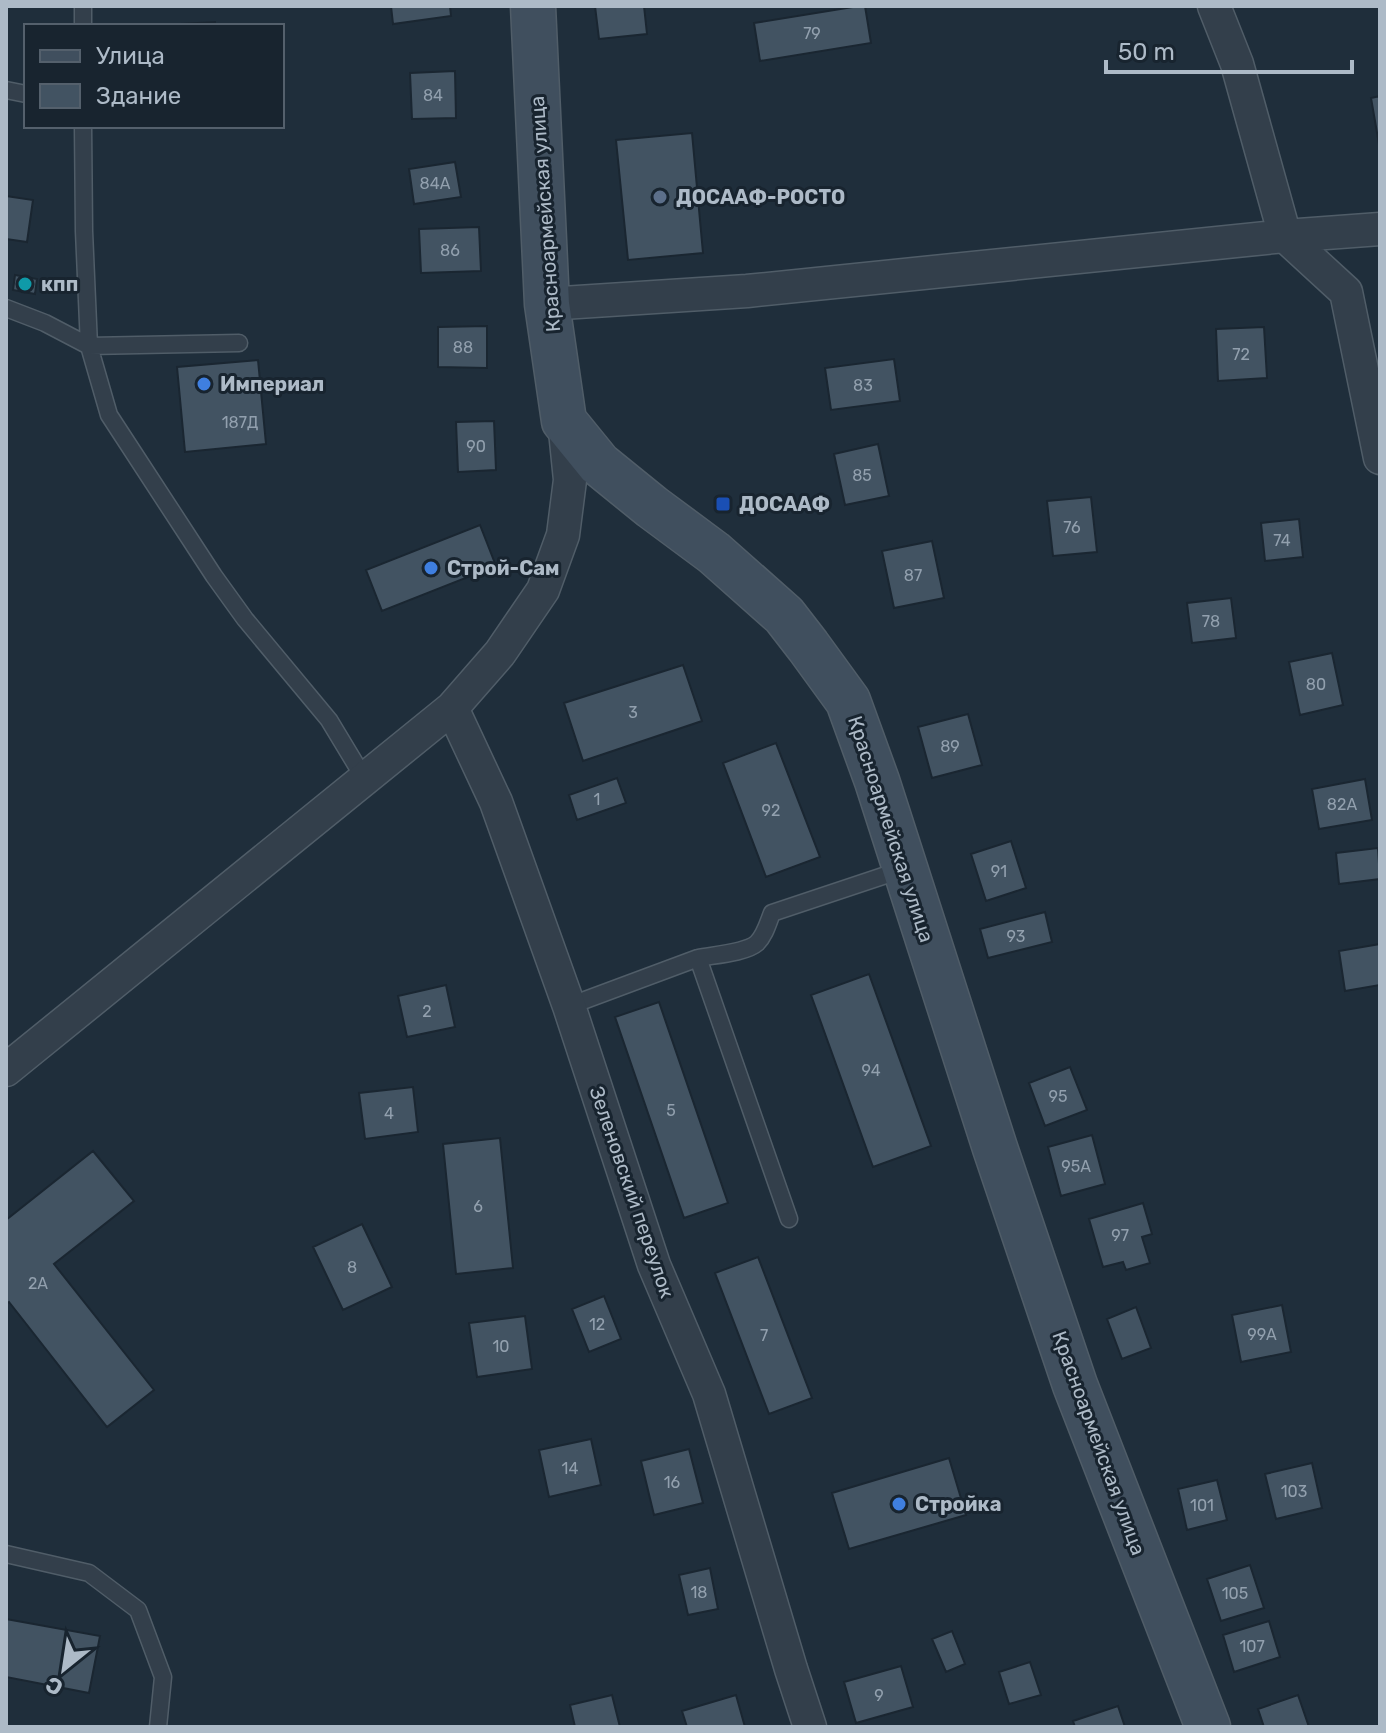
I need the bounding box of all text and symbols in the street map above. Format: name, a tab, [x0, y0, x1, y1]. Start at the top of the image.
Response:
legend	[24, 24, 284, 128]
house number: 79	[803, 24, 821, 43]
scale bar	[1106, 24, 1352, 74]
text: 50 m	[1118, 38, 1175, 66]
text: Улица	[96, 42, 165, 70]
text: Здание	[96, 82, 181, 110]
house number: 84	[423, 86, 443, 105]
street label: Красноармейская улица	[525, 95, 565, 333]
house number: 84А	[420, 174, 451, 193]
place label: ДОСААФ-РОСТО	[676, 185, 845, 209]
marker: ДОСААФ-РОСТО	[651, 188, 669, 206]
house number: 86	[440, 241, 460, 260]
place label: кпп	[41, 272, 78, 296]
marker: кпп	[16, 275, 34, 293]
house number: 88	[453, 338, 473, 357]
house number: 72	[1232, 345, 1250, 364]
place label: Империал	[220, 372, 324, 396]
marker: Империал	[195, 375, 213, 393]
house number: 83	[853, 376, 873, 395]
house number: 187Д	[222, 413, 258, 432]
house number: 90	[466, 437, 486, 456]
house number: 85	[852, 466, 872, 485]
place label: ДОСААФ	[739, 492, 830, 516]
marker: ДОСААФ	[714, 495, 732, 513]
house number: 76	[1063, 518, 1081, 537]
house number: 74	[1273, 531, 1291, 550]
place label: Строй-Сам	[447, 556, 559, 580]
marker: Строй-Сам	[422, 559, 440, 577]
house number: 87	[904, 566, 922, 585]
house number: 78	[1202, 612, 1220, 631]
house number: 80	[1306, 675, 1326, 694]
house number: 3	[628, 703, 638, 722]
street label: Красноармейская улица	[843, 713, 939, 945]
house number: 89	[940, 737, 960, 756]
house number: 1	[594, 790, 600, 809]
house number: 82А	[1327, 795, 1357, 814]
house number: 92	[762, 801, 780, 820]
house number: 91	[991, 862, 1007, 881]
house number: 93	[1007, 927, 1025, 946]
house number: 2	[422, 1002, 432, 1021]
house number: 94	[861, 1061, 881, 1080]
street label: Зеленовский переулок	[584, 1083, 680, 1301]
house number: 95	[1049, 1087, 1068, 1106]
house number: 5	[666, 1101, 676, 1120]
house number: 4	[384, 1104, 394, 1123]
house number: 95А	[1061, 1157, 1091, 1176]
house number: 6	[473, 1197, 483, 1216]
house number: 97	[1111, 1226, 1129, 1245]
house number: 8	[347, 1258, 357, 1277]
house number: 2А	[28, 1274, 48, 1293]
house number: 12	[589, 1315, 605, 1334]
house number: 99А	[1247, 1325, 1277, 1344]
house number: 7	[760, 1326, 768, 1345]
street label: Красноармейская улица	[1047, 1328, 1151, 1558]
house number: 10	[492, 1337, 510, 1356]
house number: 14	[562, 1459, 578, 1478]
house number: 16	[664, 1473, 681, 1492]
house number: 103	[1281, 1482, 1307, 1501]
place label: Стройка	[915, 1492, 1002, 1516]
marker: Стройка	[890, 1495, 908, 1513]
house number: 101	[1190, 1496, 1214, 1515]
house number: 18	[690, 1583, 708, 1602]
house number: 105	[1222, 1584, 1248, 1603]
north arrow	[24, 1629, 104, 1709]
house number: 107	[1239, 1637, 1265, 1656]
text: С	[41, 1670, 68, 1701]
house number: 9	[874, 1686, 884, 1705]

